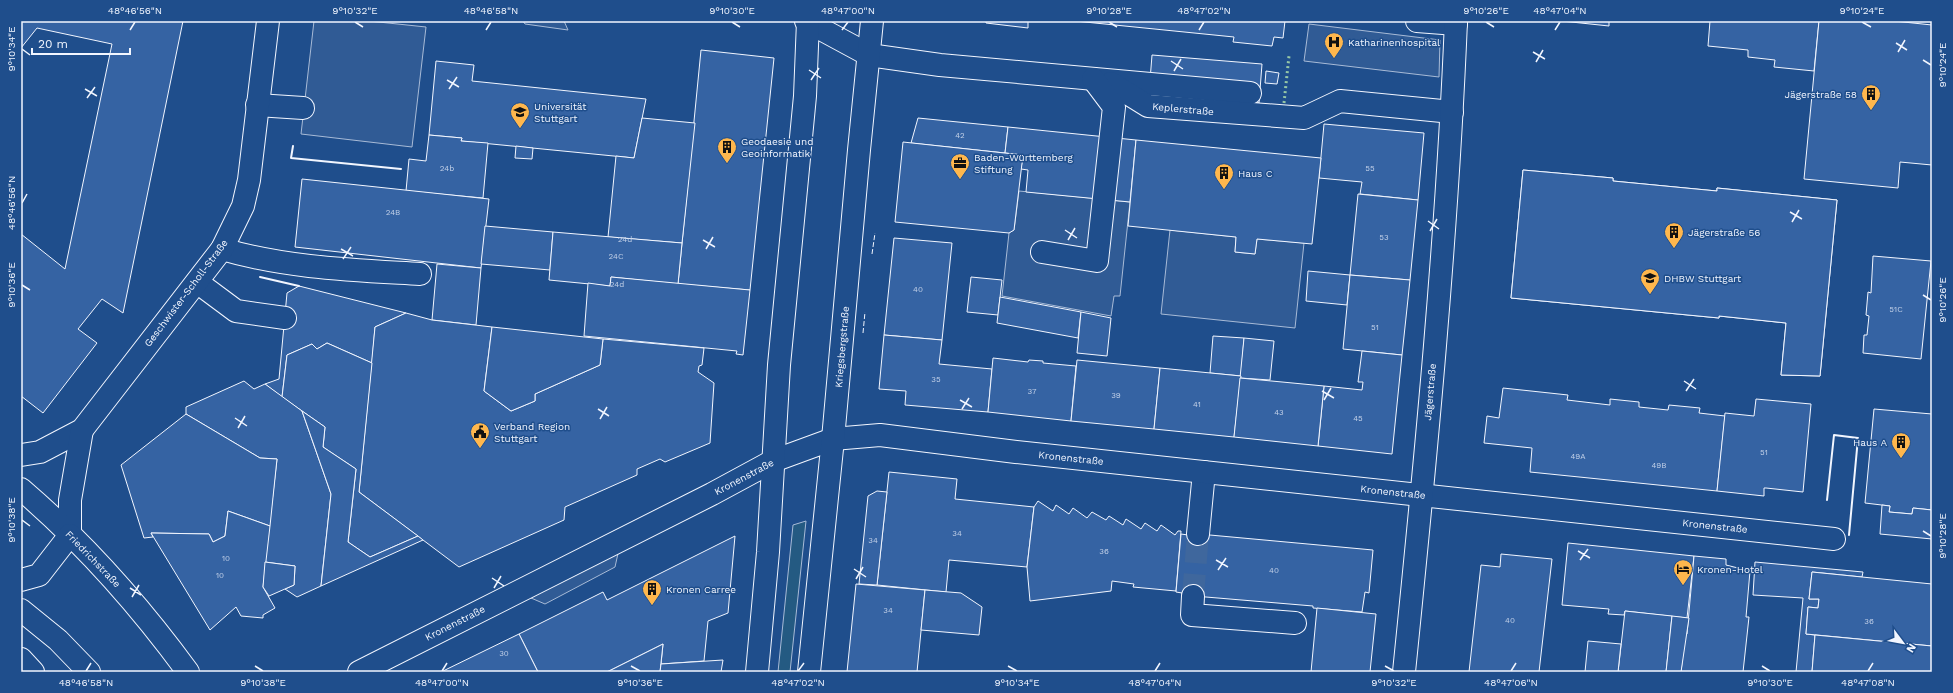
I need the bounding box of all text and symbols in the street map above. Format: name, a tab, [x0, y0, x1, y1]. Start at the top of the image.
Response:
text: 48°46'56"N	[108, 5, 162, 16]
text: 9°10'32"E	[332, 5, 378, 16]
text: 48°46'58"N	[464, 5, 518, 16]
text: 9°10'30"E	[709, 5, 755, 16]
text: 48°47'00"N	[821, 5, 875, 16]
text: 9°10'28"E	[1086, 5, 1132, 16]
text: 48°47'02"N	[1177, 5, 1231, 16]
text: 9°10'26"E	[1463, 5, 1509, 16]
text: 48°47'04"N	[1533, 5, 1587, 16]
text: 9°10'24"E	[1840, 5, 1884, 16]
text: 9°10'34"E	[6, 26, 17, 72]
scale bar	[32, 30, 130, 56]
hospital icon: Katharinenhospital	[1323, 31, 1345, 59]
text: 20 m	[38, 37, 68, 51]
place label: Katharinenhospital	[1348, 37, 1440, 48]
text: 9°10'24"E	[1937, 43, 1948, 87]
building icon: Jägerstraße 58	[1860, 83, 1882, 111]
place label: Jägerstraße 58	[1785, 89, 1857, 100]
school or university icon: Universität Stuttgart	[509, 101, 531, 129]
place label: Universität Stuttgart	[534, 101, 587, 124]
street label: Keplerstraße	[1152, 101, 1215, 117]
house number: 42	[955, 131, 965, 140]
building icon: Geodaesie und Geoinformatik	[716, 136, 738, 164]
place label: Geodaesie und Geoinformatik	[741, 136, 813, 159]
office icon: Baden-Württemberg Stiftung	[949, 152, 971, 180]
place label: Baden-Württemberg Stiftung	[974, 152, 1073, 175]
building icon: Haus C	[1213, 162, 1235, 190]
house number: 24b	[440, 164, 454, 173]
house number: 55	[1365, 164, 1375, 173]
place label: Haus C	[1238, 168, 1273, 179]
text: 48°46'56"N	[6, 176, 17, 230]
house number: 24B	[386, 208, 400, 217]
building icon: Jägerstraße 56	[1663, 221, 1685, 249]
place label: Jägerstraße 56	[1688, 227, 1760, 238]
house number: 53	[1379, 233, 1389, 242]
house number: 24d	[618, 235, 632, 244]
street label: Geschwister-Scholl-Straße	[142, 237, 230, 349]
house number: 24C	[609, 252, 624, 261]
text: 9°10'36"E	[6, 262, 17, 308]
school or university icon: DHBW Stuttgart	[1639, 267, 1661, 295]
place label: DHBW Stuttgart	[1664, 273, 1742, 284]
text: 9°10'26"E	[1937, 277, 1948, 323]
house number: 24d	[610, 280, 624, 289]
house number: 40	[913, 285, 923, 294]
house number: 51C	[1889, 305, 1903, 314]
street label: Kriegsbergstraße	[833, 306, 851, 388]
house number: 51	[1371, 323, 1379, 332]
street label: Jägerstraße	[1422, 363, 1438, 421]
house number: 35	[931, 375, 941, 384]
house number: 37	[1028, 387, 1037, 396]
house number: 39	[1111, 391, 1121, 400]
house number: 41	[1193, 400, 1201, 409]
house number: 43	[1274, 408, 1284, 417]
house number: 45	[1353, 414, 1363, 423]
public building icon: Verband Region Stuttgart	[469, 421, 491, 449]
place label: Verband Region Stuttgart	[494, 421, 570, 444]
building icon: Haus A	[1890, 431, 1912, 459]
place label: Haus A	[1853, 437, 1887, 448]
house number: 51	[1760, 448, 1768, 457]
street label: Kronenstraße	[1038, 449, 1104, 467]
house number: 49A	[1570, 452, 1586, 461]
street label: Kronenstraße	[712, 457, 776, 497]
house number: 49B	[1651, 461, 1667, 470]
street label: Kronenstraße	[1360, 483, 1426, 501]
text: 9°10'38"E	[6, 497, 17, 543]
text: 9°10'28"E	[1937, 513, 1948, 559]
street label: Kronenstraße	[1682, 517, 1748, 535]
street label: Friedrichstraße	[63, 529, 123, 590]
house number: 34	[952, 529, 962, 538]
house number: 34	[868, 536, 878, 545]
house number: 36	[1099, 547, 1109, 556]
house number: 10	[222, 554, 230, 563]
hotel icon: Kronen-Hotel	[1672, 558, 1694, 586]
place label: Kronen-Hotel	[1697, 564, 1763, 575]
house number: 40	[1269, 566, 1279, 575]
house number: 10	[216, 571, 224, 580]
building icon: Kronen Carree	[641, 578, 663, 606]
place label: Kronen Carree	[666, 584, 736, 595]
street label: Kronenstraße	[423, 603, 487, 643]
house number: 34	[883, 606, 893, 615]
house number: 40	[1505, 616, 1515, 625]
house number: 36	[1864, 617, 1874, 626]
north arrow	[1883, 623, 1923, 663]
text: N	[1903, 641, 1919, 655]
house number: 30	[499, 649, 509, 658]
text: 48°46'58"N	[59, 677, 113, 688]
text: 9°10'38"E	[240, 677, 286, 688]
text: 48°47'00"N	[415, 677, 469, 688]
text: 9°10'36"E	[617, 677, 663, 688]
text: 48°47'02"N	[771, 677, 825, 688]
text: 9°10'34"E	[994, 677, 1040, 688]
text: 48°47'04"N	[1128, 677, 1182, 688]
text: 9°10'32"E	[1371, 677, 1417, 688]
text: 48°47'06"N	[1484, 677, 1538, 688]
text: 9°10'30"E	[1747, 677, 1793, 688]
text: 48°47'08"N	[1841, 677, 1895, 688]

